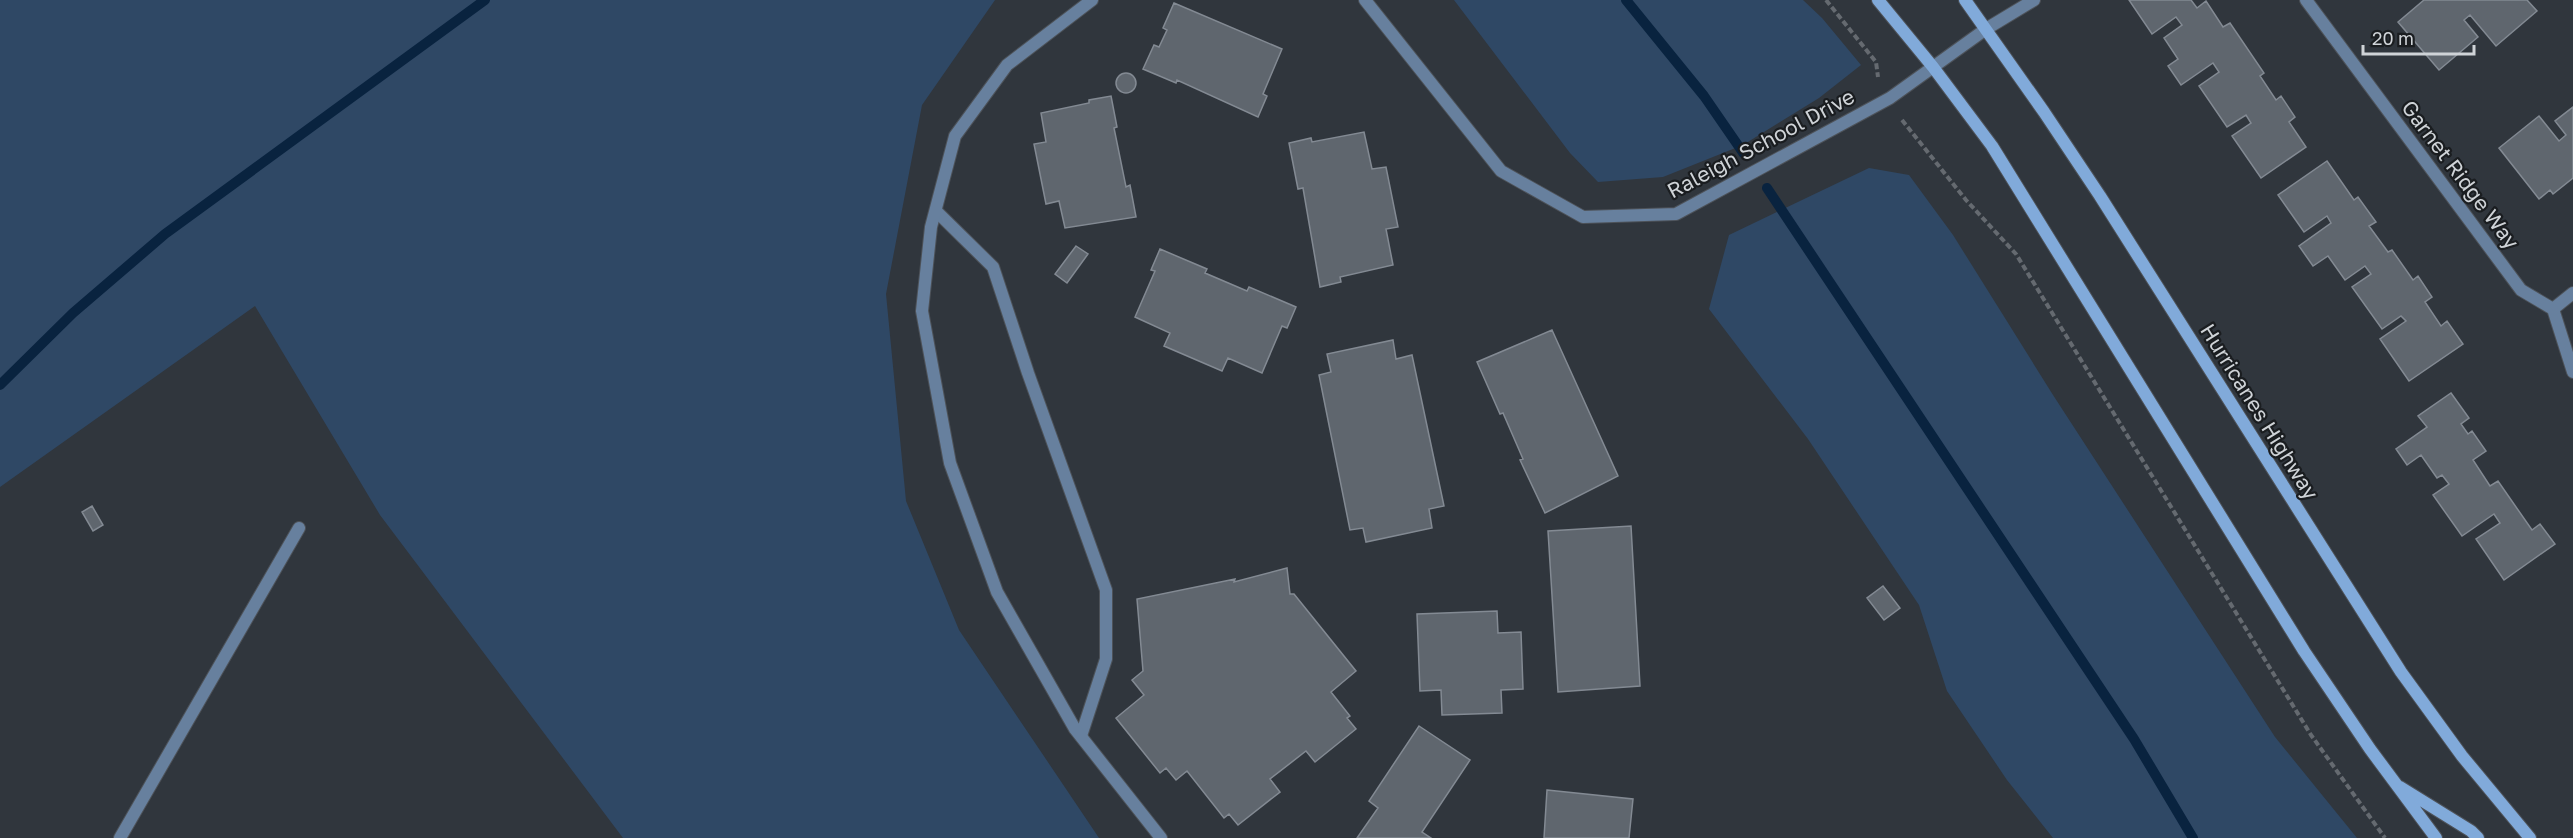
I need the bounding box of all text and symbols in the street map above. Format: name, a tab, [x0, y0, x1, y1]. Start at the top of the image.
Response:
scale bar	[2363, 18, 2474, 56]
text: 20 m	[2372, 27, 2414, 49]
street label: Raleigh School Drive	[1662, 83, 1859, 204]
street label: Garnet Ridge Way	[2396, 95, 2525, 254]
street label: Hurricanes Highway	[2195, 319, 2325, 504]

